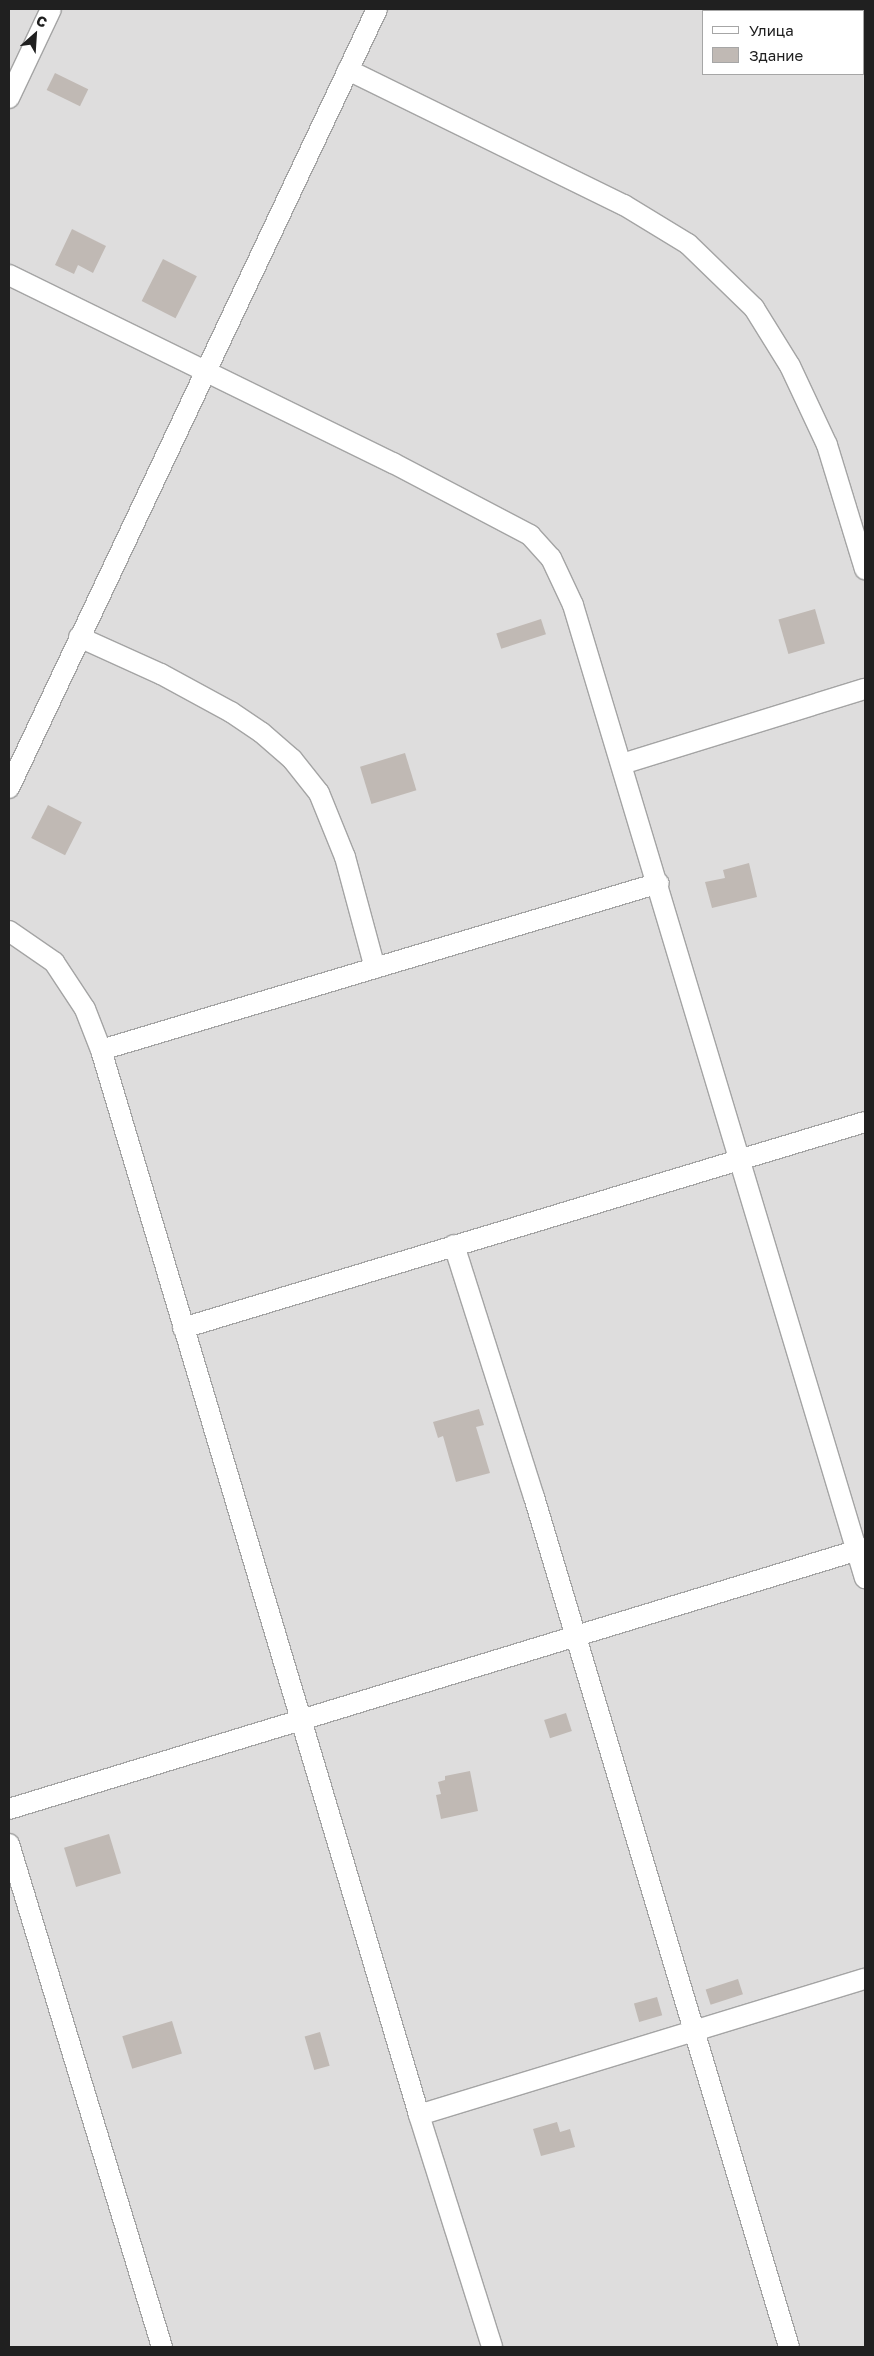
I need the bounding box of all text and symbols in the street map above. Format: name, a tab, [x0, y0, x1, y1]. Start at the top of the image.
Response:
north arrow	[10, 10, 60, 60]
legend	[702, 10, 864, 75]
text: С	[34, 11, 50, 31]
text: Улица	[749, 21, 794, 39]
text: Здание	[749, 46, 803, 64]

